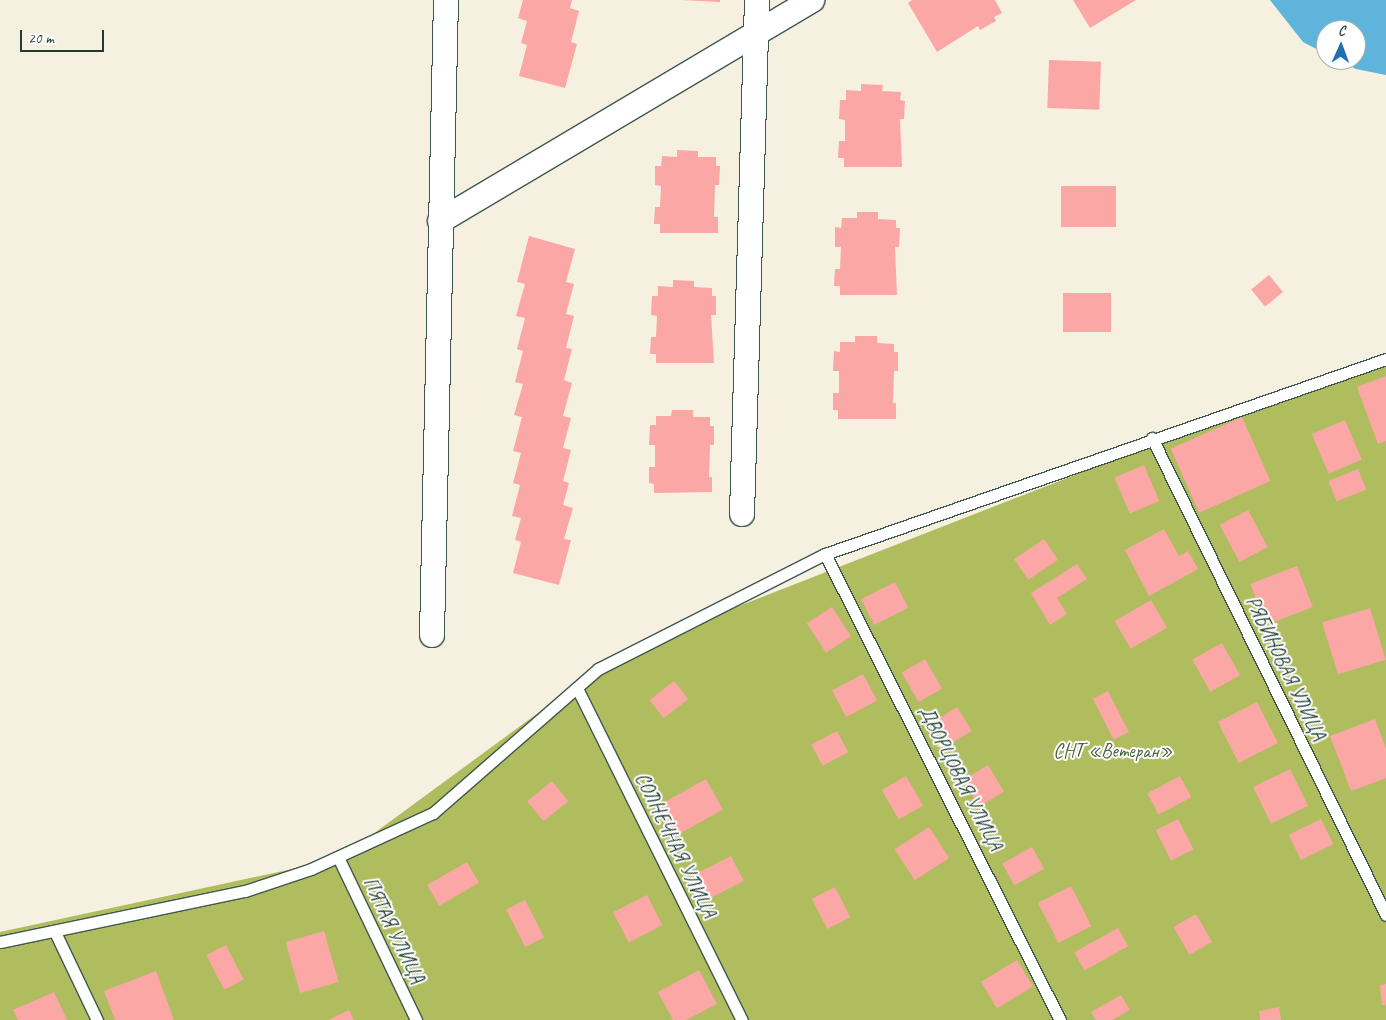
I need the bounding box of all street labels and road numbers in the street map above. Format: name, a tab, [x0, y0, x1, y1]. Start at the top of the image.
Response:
street label: РЯБИНОВАЯ УЛИЦА	[1241, 592, 1331, 744]
street label: ДВОРЦОВАЯ УЛИЦА	[914, 702, 1008, 854]
street label: СОЛНЕЧНАЯ УЛИЦА	[631, 769, 721, 921]
street label: ПЯТАЯ УЛИЦА	[358, 873, 430, 987]

